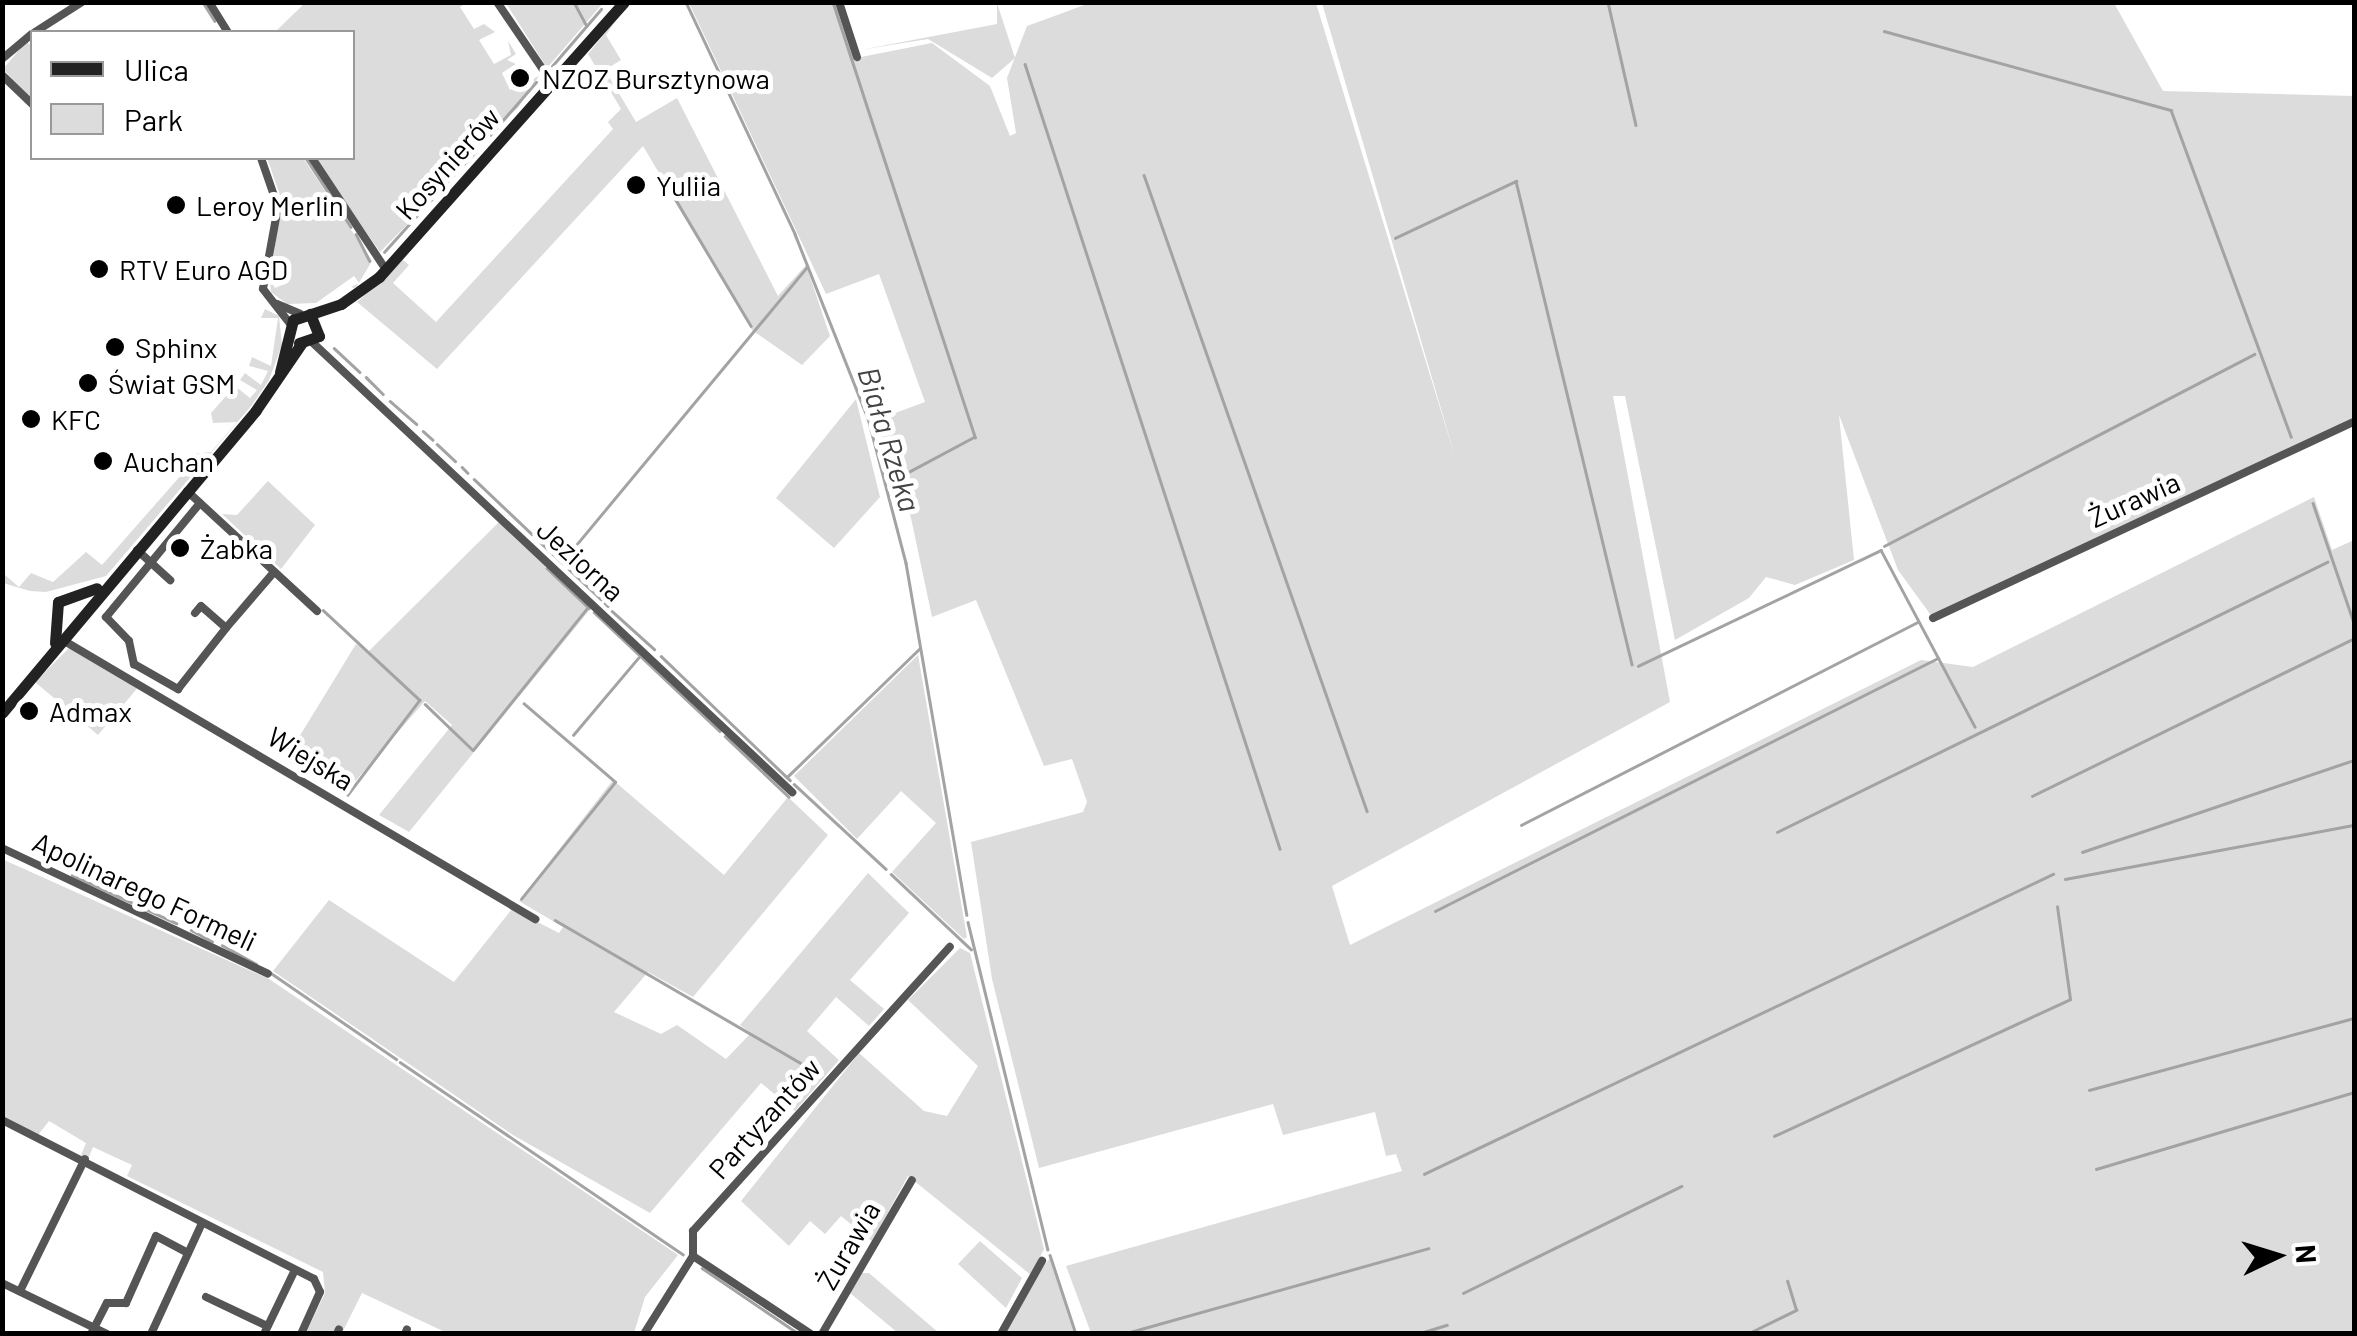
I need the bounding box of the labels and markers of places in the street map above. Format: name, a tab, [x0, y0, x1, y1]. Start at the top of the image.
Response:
place label: NZOZ Bursztynowa	[542, 61, 770, 95]
marker: NZOZ Bursztynowa	[507, 65, 533, 91]
place label: Yuliia	[656, 168, 721, 202]
marker: Yuliia	[625, 174, 647, 196]
place label: Leroy Merlin	[196, 188, 344, 222]
marker: Leroy Merlin	[165, 194, 187, 216]
place label: RTV Euro AGD	[119, 252, 288, 286]
marker: RTV Euro AGD	[88, 258, 110, 280]
place label: Sphinx	[135, 330, 217, 364]
marker: Sphinx	[104, 336, 126, 358]
place label: Świat GSM	[108, 366, 235, 400]
marker: Świat GSM	[77, 372, 99, 394]
place label: KFC	[51, 402, 101, 436]
marker: KFC	[20, 408, 42, 430]
place label: Auchan	[123, 444, 214, 478]
marker: Auchan	[92, 450, 114, 472]
place label: Żabka	[200, 531, 273, 565]
marker: Żabka	[169, 537, 191, 559]
place label: Admax	[49, 694, 132, 728]
marker: Admax	[18, 700, 40, 722]

